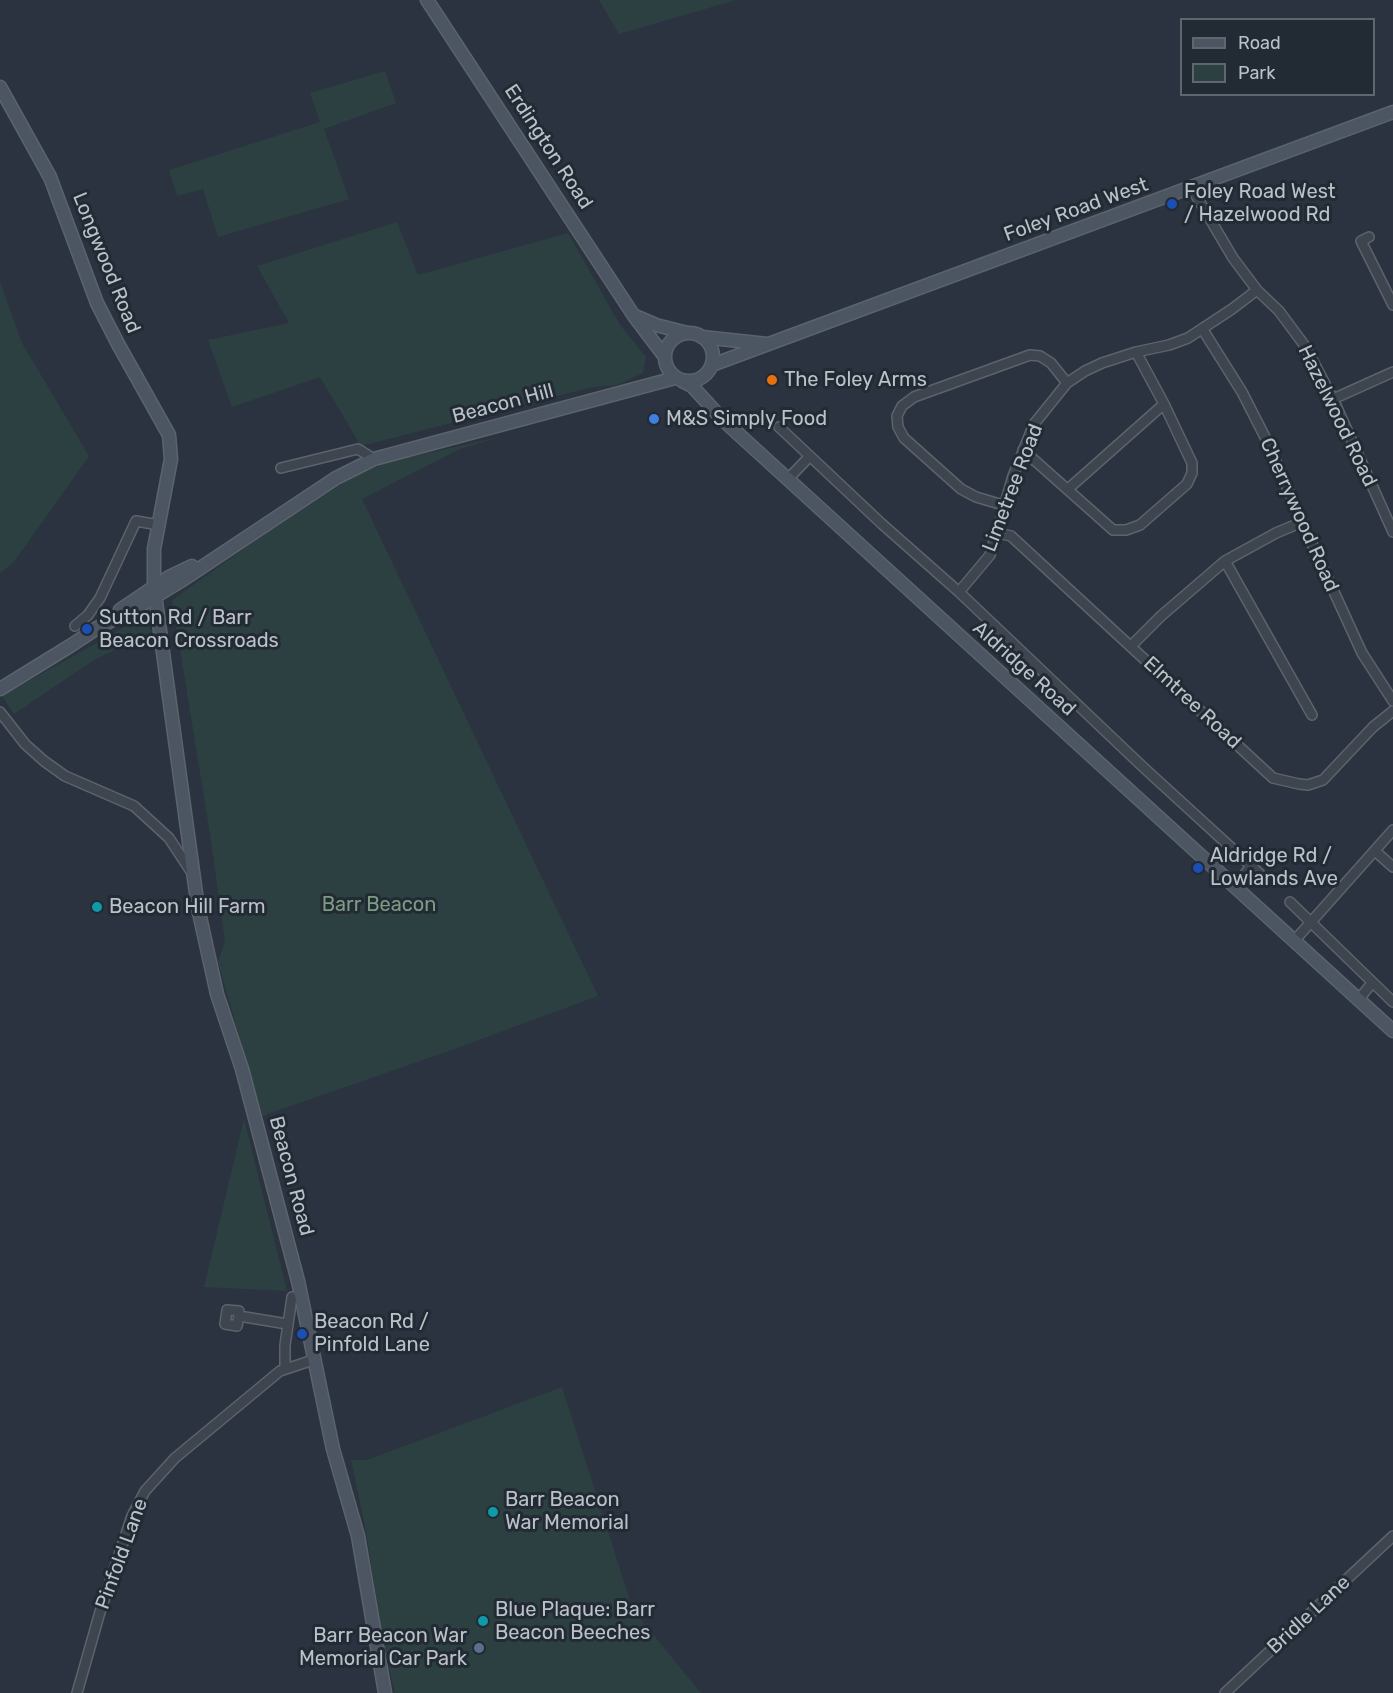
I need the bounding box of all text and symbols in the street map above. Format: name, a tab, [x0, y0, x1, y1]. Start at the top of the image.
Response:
legend	[1180, 18, 1375, 96]
text: Road	[1238, 32, 1281, 54]
text: Park	[1238, 62, 1275, 84]
street label: Erdington Road	[499, 80, 597, 214]
street label: Foley Road West	[1001, 173, 1151, 247]
place label: Foley Road West / Hazelwood Rd	[1184, 180, 1336, 227]
street label: Longwood Road	[67, 189, 145, 337]
marker: Foley Road West / Hazelwood Rd	[1165, 197, 1179, 211]
street label: Hazelwood Road	[1292, 341, 1382, 491]
place label: The Foley Arms	[784, 368, 927, 392]
marker: The Foley Arms	[765, 373, 779, 387]
street label: Beacon Hill	[450, 379, 556, 429]
place label: M&S Simply Food	[666, 407, 827, 431]
marker: M&S Simply Food	[647, 412, 661, 426]
street label: Limetree Road	[978, 421, 1048, 555]
street label: Cherrywood Road	[1254, 434, 1344, 596]
place label: Sutton Rd / Barr Beacon Crossroads	[99, 606, 279, 653]
street label: Aldridge Road	[968, 617, 1080, 721]
marker: Sutton Rd / Barr Beacon Crossroads	[80, 622, 94, 636]
street label: Elmtree Road	[1138, 652, 1246, 754]
place label: Aldridge Rd / Lowlands Ave	[1210, 844, 1338, 891]
marker: Aldridge Rd / Lowlands Ave	[1191, 861, 1205, 875]
park label: Barr Beacon	[322, 893, 436, 917]
place label: Beacon Hill Farm	[109, 895, 265, 919]
marker: Beacon Hill Farm	[90, 900, 104, 914]
street label: Beacon Road	[264, 1114, 318, 1238]
place label: Beacon Rd / Pinfold Lane	[314, 1310, 430, 1357]
marker: Beacon Rd / Pinfold Lane	[295, 1327, 309, 1341]
place label: Barr Beacon War Memorial	[505, 1488, 629, 1535]
street label: Pinfold Lane	[91, 1495, 153, 1613]
marker: Barr Beacon War Memorial	[486, 1505, 500, 1519]
street label: Bridle Lane	[1263, 1571, 1355, 1659]
place label: Blue Plaque: Barr Beacon Beeches	[495, 1598, 655, 1645]
marker: Blue Plaque: Barr Beacon Beeches	[476, 1614, 490, 1628]
place label: Barr Beacon War Memorial Car Park	[299, 1624, 467, 1671]
marker: Barr Beacon War Memorial Car Park	[472, 1641, 486, 1655]

